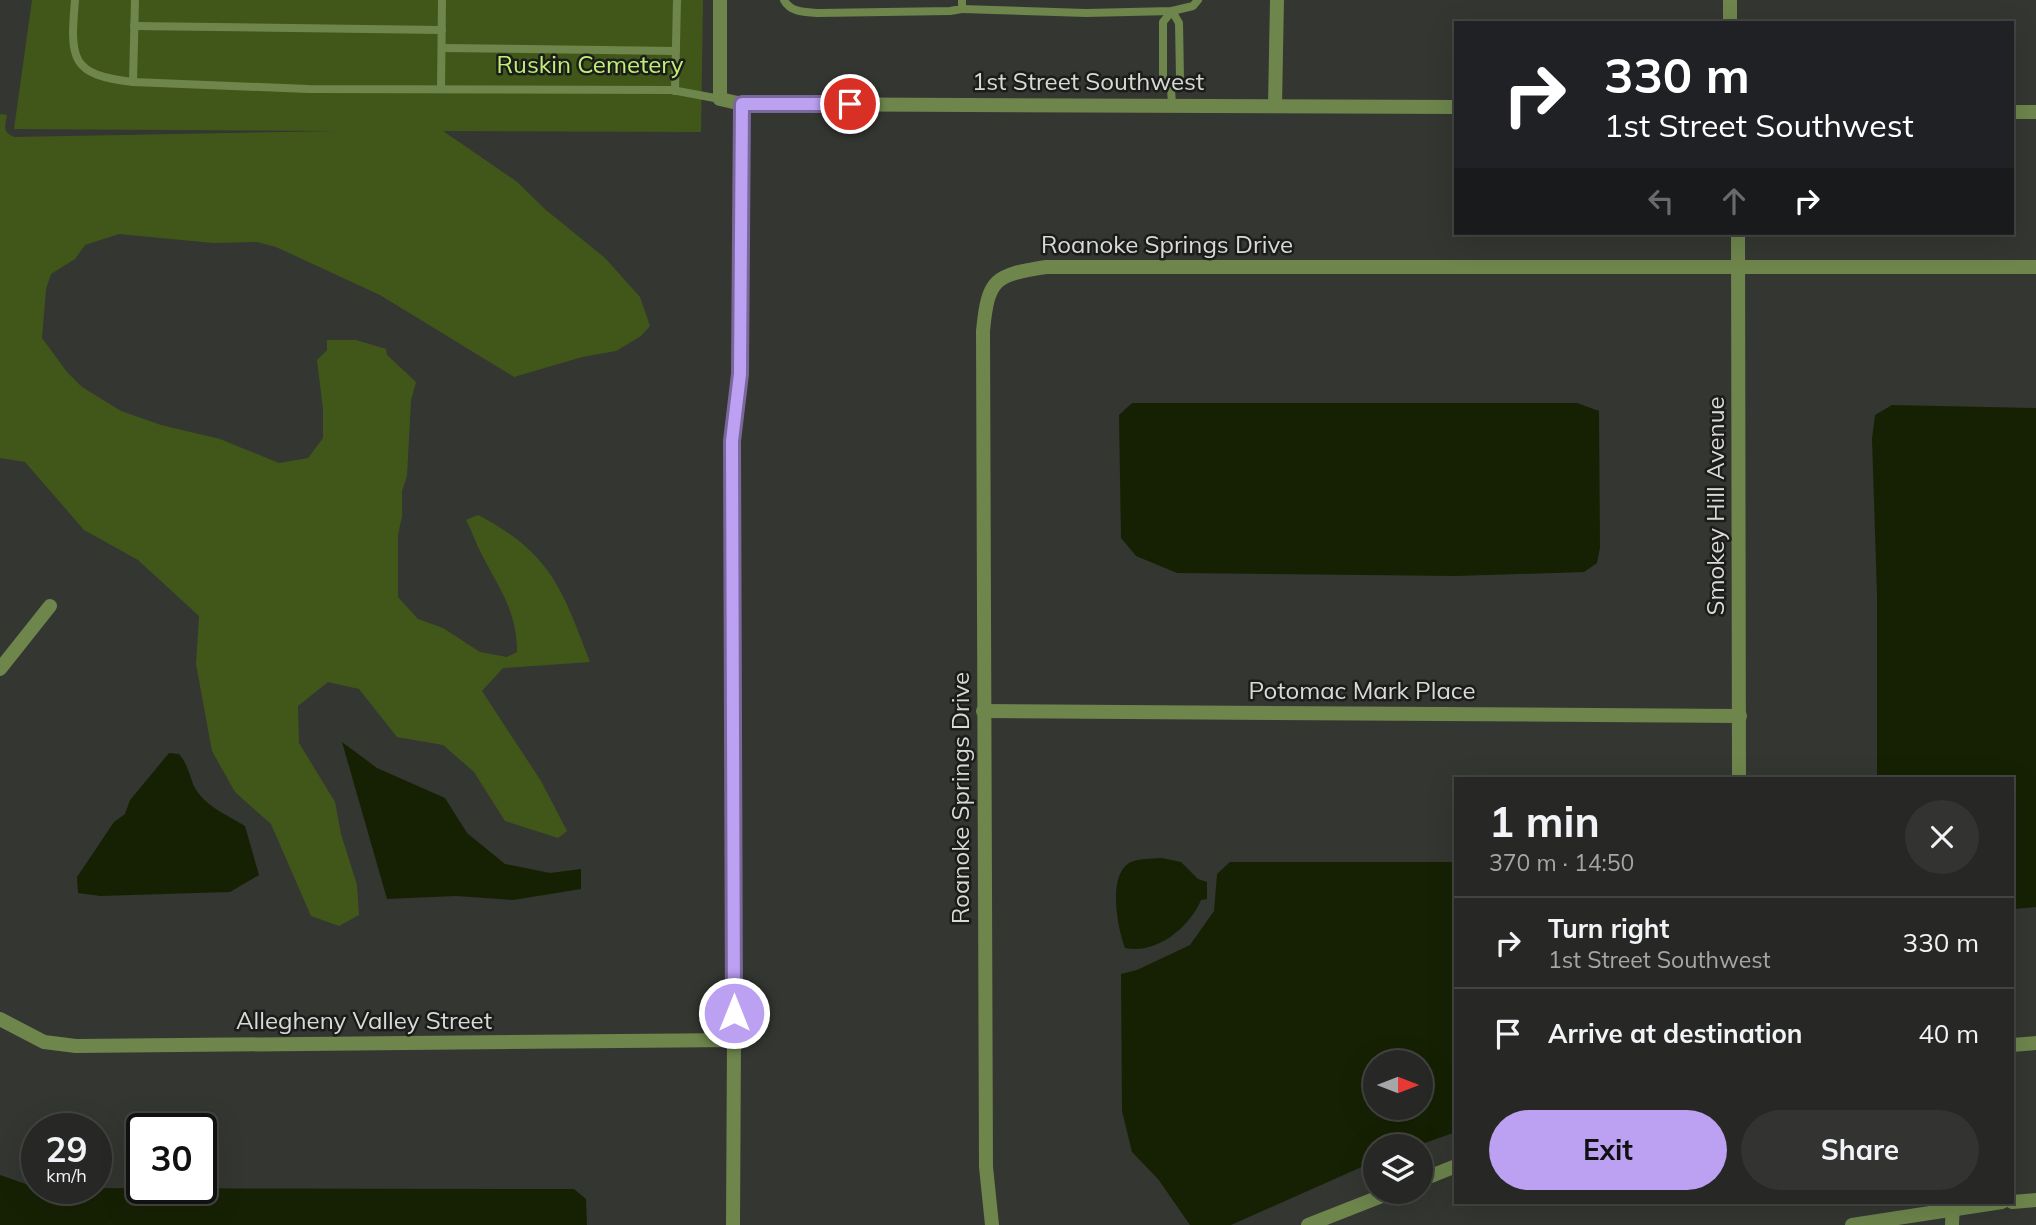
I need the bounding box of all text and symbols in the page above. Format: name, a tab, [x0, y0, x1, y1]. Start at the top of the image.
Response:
text: 330 m	[1604, 44, 1750, 105]
park label: Ruskin Cemetery	[496, 49, 684, 79]
icon: right	[1489, 49, 1580, 140]
street label: 1st Street Southwest	[972, 66, 1204, 96]
pin	[820, 74, 880, 134]
icon: arrive	[831, 85, 869, 123]
text: 1st Street Southwest	[1604, 105, 1914, 145]
icon: left	[1642, 182, 1680, 220]
icon: ahead	[1715, 182, 1753, 220]
icon: right	[1788, 182, 1826, 220]
street label: Roanoke Springs Drive	[1041, 229, 1293, 259]
street label: Smokey Hill Avenue	[1700, 396, 1730, 616]
street label: Roanoke Springs Drive	[945, 672, 975, 924]
street label: Potomac Mark Place	[1248, 675, 1476, 705]
text: 1 min	[1489, 795, 1600, 848]
button: close	[1905, 800, 1979, 874]
text: 370 m · 14:50	[1489, 848, 1634, 877]
text: Turn right	[1548, 912, 1669, 945]
icon: right	[1489, 924, 1527, 962]
text: 330 m	[1903, 926, 1979, 959]
text: 1st Street Southwest	[1548, 945, 1771, 974]
position arrow	[697, 976, 771, 1050]
street label: Allegheny Valley Street	[236, 1005, 492, 1035]
icon: arrive	[1489, 1015, 1527, 1053]
text: Arrive at destination	[1548, 1017, 1803, 1050]
text: 40 m	[1918, 1017, 1979, 1050]
north arrow	[1363, 1050, 1433, 1120]
map controls	[1363, 1050, 1433, 1204]
button: Exit	[1489, 1110, 1727, 1190]
button: Share	[1741, 1110, 1979, 1190]
speed limit sign: 30	[126, 1113, 217, 1204]
text: 29	[45, 1127, 88, 1171]
button: layers	[1363, 1134, 1433, 1204]
text: km/h	[46, 1164, 87, 1187]

